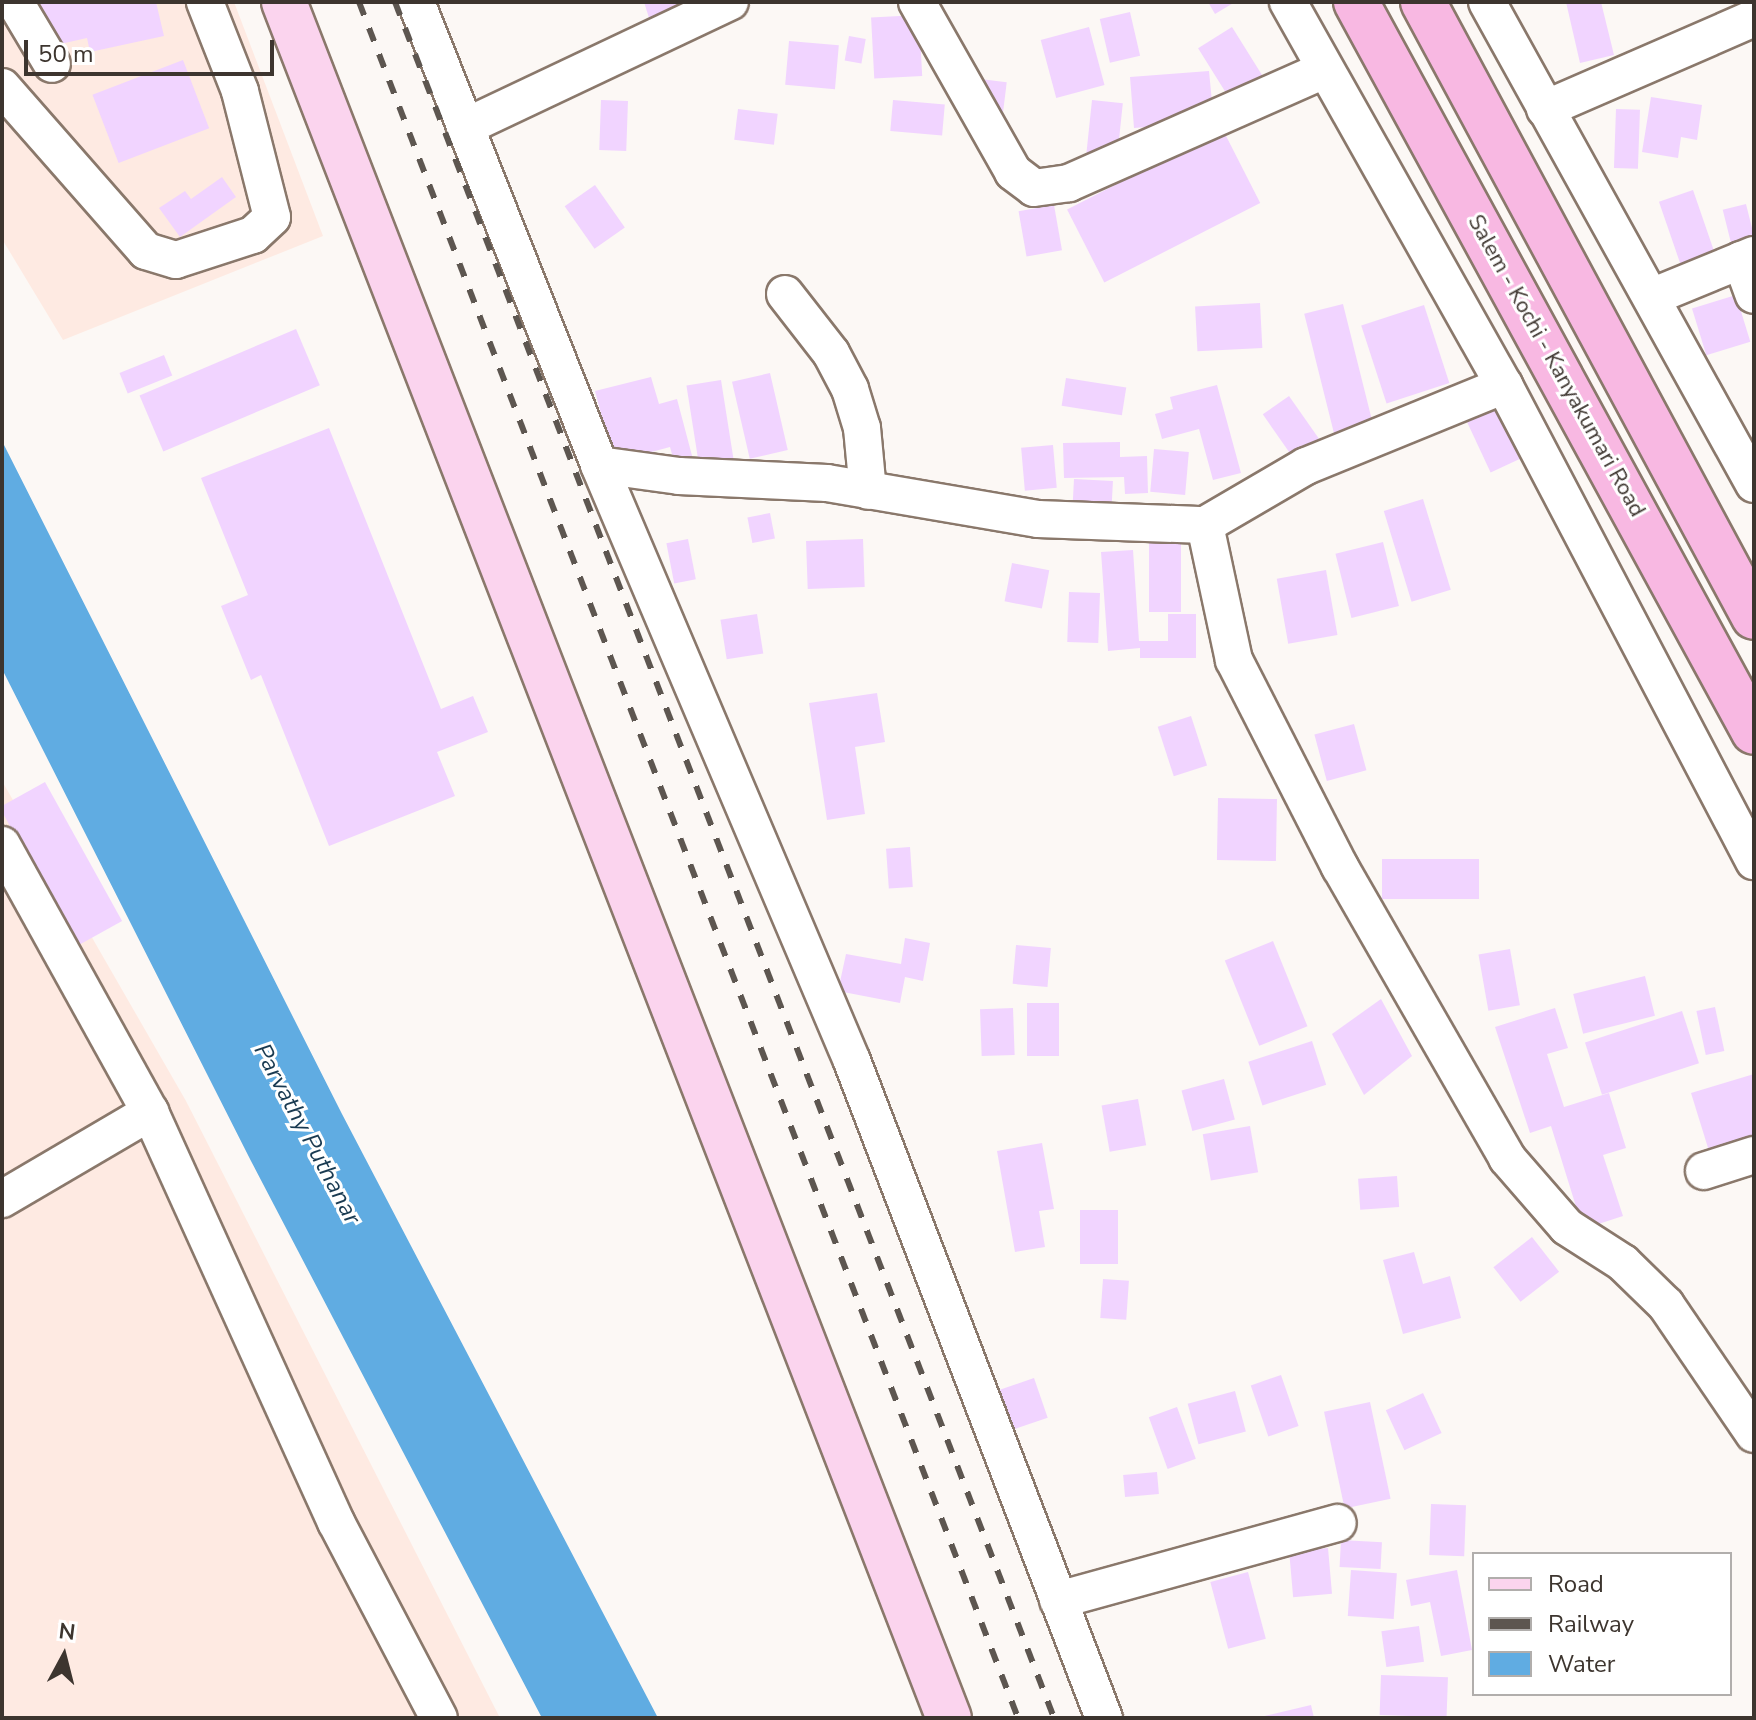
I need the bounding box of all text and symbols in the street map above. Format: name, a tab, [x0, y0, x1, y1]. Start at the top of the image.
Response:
scale bar	[28, 24, 278, 74]
text: 50 m	[38, 38, 94, 70]
street label: Salem - Kochi - Kanyakumari Road	[1462, 210, 1650, 522]
water label: Parvathy Puthanar	[247, 1039, 367, 1229]
legend	[1472, 1552, 1732, 1696]
text: Road	[1548, 1568, 1604, 1600]
text: Railway	[1548, 1608, 1634, 1640]
north arrow	[24, 1616, 104, 1696]
text: N	[57, 1616, 77, 1648]
text: Water	[1548, 1648, 1615, 1680]

